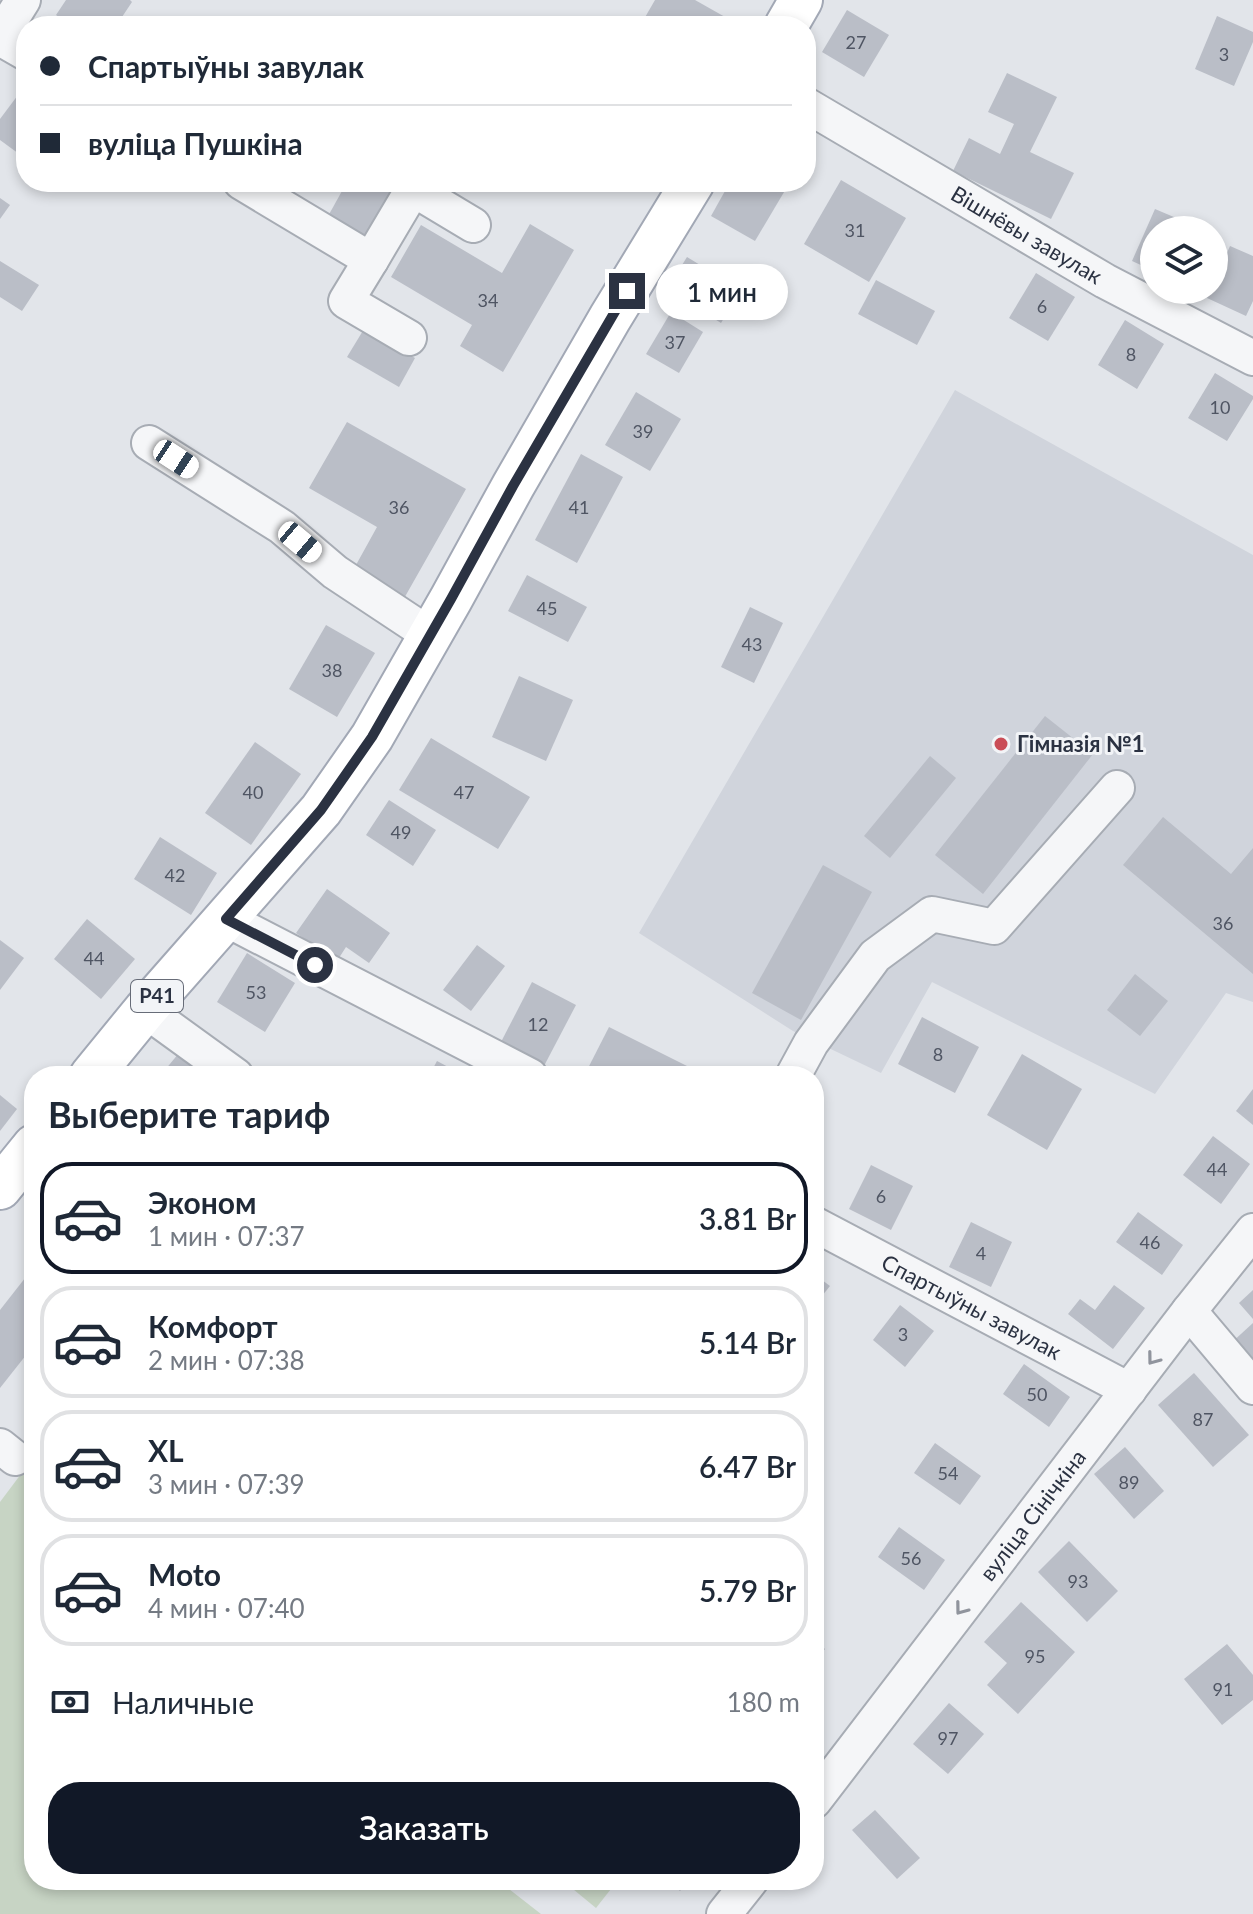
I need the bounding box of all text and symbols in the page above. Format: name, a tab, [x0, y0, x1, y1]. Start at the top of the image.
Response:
house number: 27	[846, 31, 866, 53]
house number: 3	[1219, 43, 1229, 65]
text: Спартыўны завулак	[88, 48, 364, 84]
text: вуліца Пушкіна	[88, 125, 303, 161]
street label: Вішнёвы завулак	[946, 179, 1108, 290]
map controls	[1140, 216, 1228, 304]
button: layers	[1140, 216, 1228, 304]
house number: 31	[845, 219, 865, 241]
callout: 1 мин	[655, 263, 787, 319]
route end	[609, 273, 645, 309]
text: 1 мин	[687, 276, 757, 308]
house number: 34	[478, 289, 498, 311]
house number: 6	[1037, 295, 1047, 317]
house number: 37	[665, 331, 685, 353]
house number: 8	[1126, 343, 1136, 365]
house number: 10	[1210, 396, 1230, 418]
house number: 39	[633, 420, 653, 442]
car	[149, 436, 203, 482]
house number: 36	[389, 496, 409, 518]
house number: 41	[569, 496, 589, 518]
car	[274, 517, 326, 567]
house number: 45	[537, 597, 557, 619]
house number: 43	[742, 633, 762, 655]
house number: 38	[322, 659, 342, 681]
place label: Гімназія №1	[1017, 730, 1145, 757]
marker: Гімназія №1	[992, 735, 1010, 753]
house number: 40	[243, 781, 263, 803]
house number: 47	[454, 781, 474, 803]
house number: 49	[391, 821, 411, 843]
house number: 42	[165, 864, 185, 886]
house number: 36	[1213, 912, 1233, 934]
house number: 44	[84, 947, 104, 969]
route start	[297, 947, 333, 983]
road number: Р41	[131, 980, 183, 1012]
house number: 53	[246, 981, 266, 1003]
house number: 12	[528, 1013, 548, 1035]
house number: 8	[933, 1043, 943, 1065]
text: Выберите тариф	[48, 1092, 330, 1136]
house number: 44	[1207, 1158, 1227, 1180]
icon: car	[52, 1182, 124, 1254]
text: Эконом	[148, 1184, 257, 1220]
house number: 6	[876, 1185, 886, 1207]
text: 3.81 Br	[699, 1200, 796, 1236]
text: 1 мин · 07:37	[148, 1220, 305, 1252]
house number: 46	[1140, 1231, 1160, 1253]
house number: 4	[976, 1242, 986, 1264]
street label: Спартыўны завулак	[877, 1248, 1067, 1365]
icon: car	[52, 1306, 124, 1378]
text: Комфорт	[148, 1308, 278, 1344]
house number: 3	[898, 1323, 908, 1345]
text: 5.14 Br	[699, 1324, 796, 1360]
text: 2 мин · 07:38	[148, 1344, 305, 1376]
one-way arrow	[1148, 1350, 1162, 1364]
house number: 50	[1027, 1383, 1047, 1405]
house number: 87	[1193, 1408, 1213, 1430]
icon: car	[52, 1430, 124, 1502]
text: XL	[148, 1432, 184, 1468]
street label: вуліца Сінічкіна	[974, 1444, 1091, 1586]
text: 6.47 Br	[699, 1448, 796, 1484]
house number: 54	[938, 1462, 958, 1484]
text: 3 мин · 07:39	[148, 1468, 305, 1500]
house number: 89	[1119, 1471, 1139, 1493]
house number: 56	[901, 1547, 921, 1569]
icon: car	[52, 1554, 124, 1626]
text: Moto	[148, 1556, 221, 1592]
house number: 93	[1068, 1570, 1088, 1592]
text: 5.79 Br	[699, 1572, 796, 1608]
text: 4 мин · 07:40	[148, 1592, 305, 1624]
one-way arrow	[956, 1601, 970, 1615]
house number: 95	[1025, 1645, 1045, 1667]
house number: 91	[1213, 1678, 1233, 1700]
icon: cash	[48, 1680, 92, 1724]
text: Наличные	[112, 1684, 254, 1720]
text: 180 m	[727, 1686, 800, 1718]
house number: 97	[938, 1727, 958, 1749]
button: Заказать	[48, 1782, 800, 1874]

